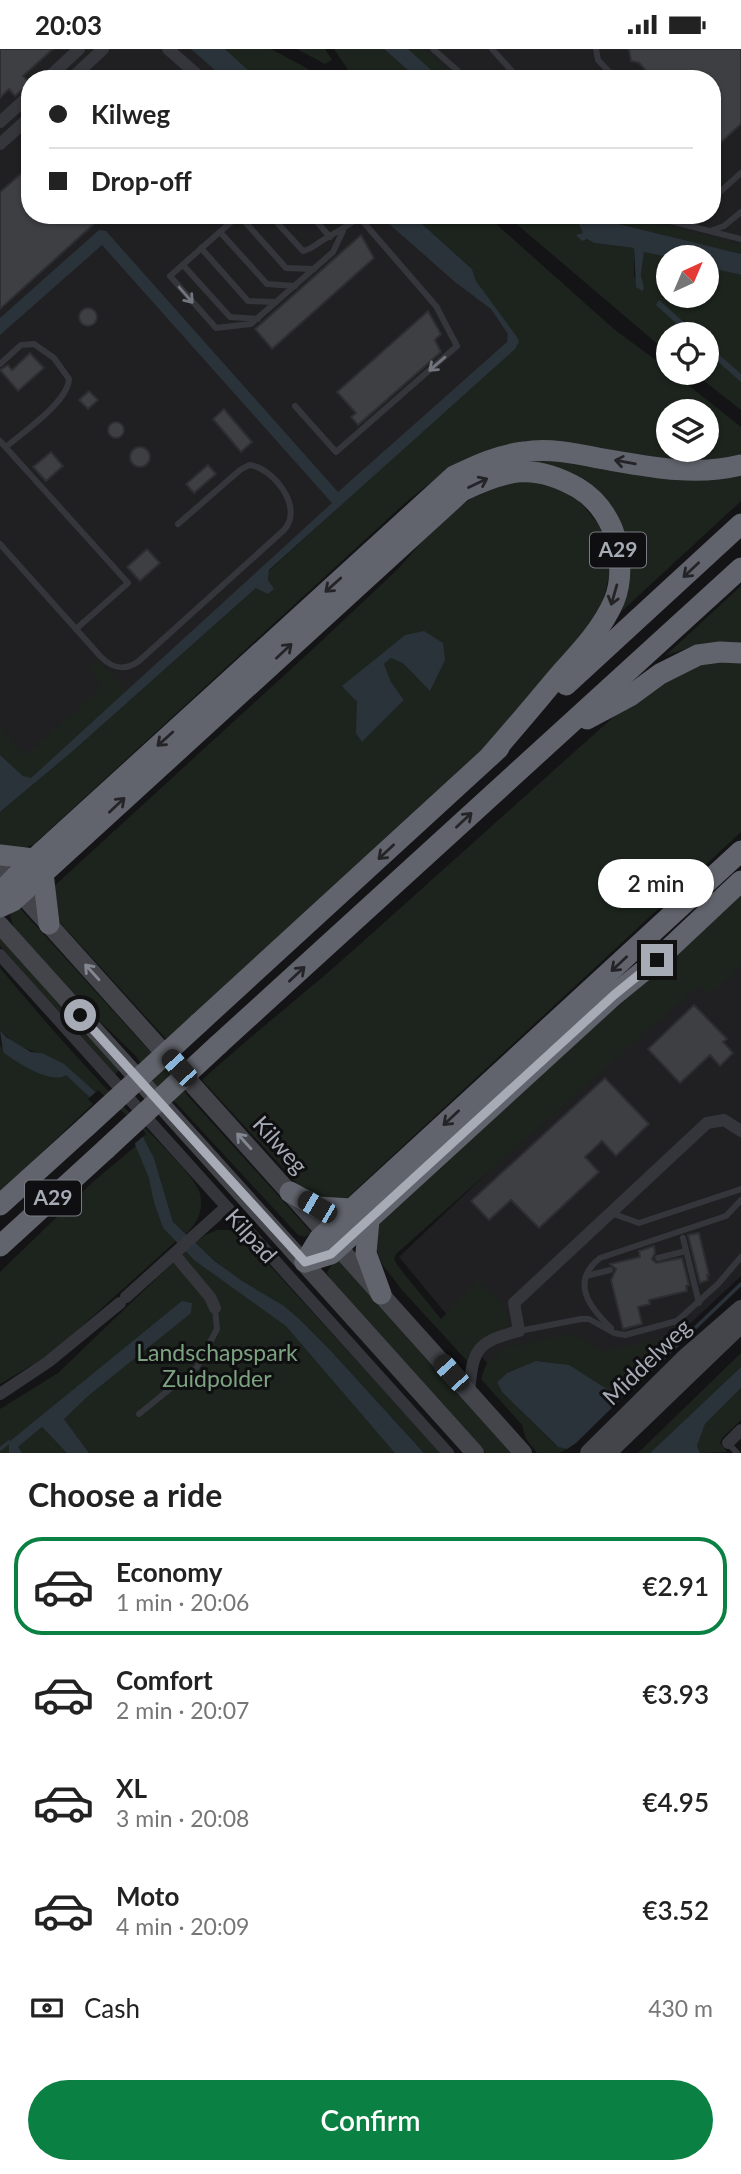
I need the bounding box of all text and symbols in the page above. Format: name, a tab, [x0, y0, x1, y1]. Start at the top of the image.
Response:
text: 20:03	[35, 9, 102, 41]
text: Kilweg	[91, 98, 170, 130]
text: Drop-off	[91, 165, 192, 197]
north arrow	[656, 245, 719, 308]
map controls	[656, 245, 719, 462]
one-way arrow	[178, 286, 194, 304]
button: locate	[656, 322, 719, 385]
one-way arrow	[428, 356, 446, 372]
button: layers	[656, 399, 719, 462]
one-way arrow	[614, 455, 637, 469]
one-way arrow	[467, 476, 488, 489]
road number: A29	[590, 533, 646, 567]
one-way arrow	[683, 562, 700, 579]
one-way arrow	[324, 577, 342, 593]
one-way arrow	[607, 584, 620, 606]
one-way arrow	[275, 643, 293, 659]
one-way arrow	[157, 730, 174, 747]
one-way arrow	[108, 797, 126, 813]
one-way arrow	[455, 812, 472, 829]
one-way arrow	[378, 843, 395, 860]
callout: 2 min	[599, 859, 715, 907]
text: 2 min	[628, 869, 684, 897]
route end	[641, 944, 673, 976]
one-way arrow	[611, 955, 628, 972]
one-way arrow	[84, 963, 100, 981]
one-way arrow	[288, 966, 306, 982]
route start	[64, 999, 96, 1031]
car	[158, 1045, 201, 1091]
one-way arrow	[443, 1109, 460, 1126]
street label: Kilweg	[248, 1110, 314, 1179]
one-way arrow	[236, 1132, 252, 1150]
road number: A29	[25, 1181, 81, 1215]
car	[294, 1187, 341, 1227]
street label: Kilpad	[220, 1202, 283, 1268]
street label: Middelweg	[596, 1312, 696, 1410]
park label: Landschapspark Zuidpolder	[136, 1338, 298, 1392]
car	[430, 1350, 473, 1396]
text: Choose a ride	[28, 1475, 222, 1514]
icon: car	[32, 1555, 95, 1618]
text: Economy	[116, 1556, 222, 1588]
text: €2.91	[643, 1570, 709, 1602]
text: 1 min · 20:06	[116, 1588, 249, 1616]
icon: car	[32, 1663, 95, 1726]
text: Comfort	[116, 1664, 213, 1696]
text: €3.93	[643, 1678, 709, 1710]
text: 2 min · 20:07	[116, 1696, 249, 1724]
icon: car	[32, 1771, 95, 1834]
text: XL	[116, 1772, 147, 1804]
text: €4.95	[643, 1786, 709, 1818]
text: 3 min · 20:08	[116, 1804, 249, 1832]
icon: car	[32, 1879, 95, 1942]
text: Moto	[116, 1880, 179, 1912]
text: €3.52	[643, 1894, 709, 1926]
text: 4 min · 20:09	[116, 1912, 249, 1940]
icon: cash	[28, 1989, 66, 2027]
text: Cash	[84, 1992, 140, 2024]
text: 430 m	[648, 1994, 713, 2022]
button: Confirm	[28, 2080, 713, 2160]

